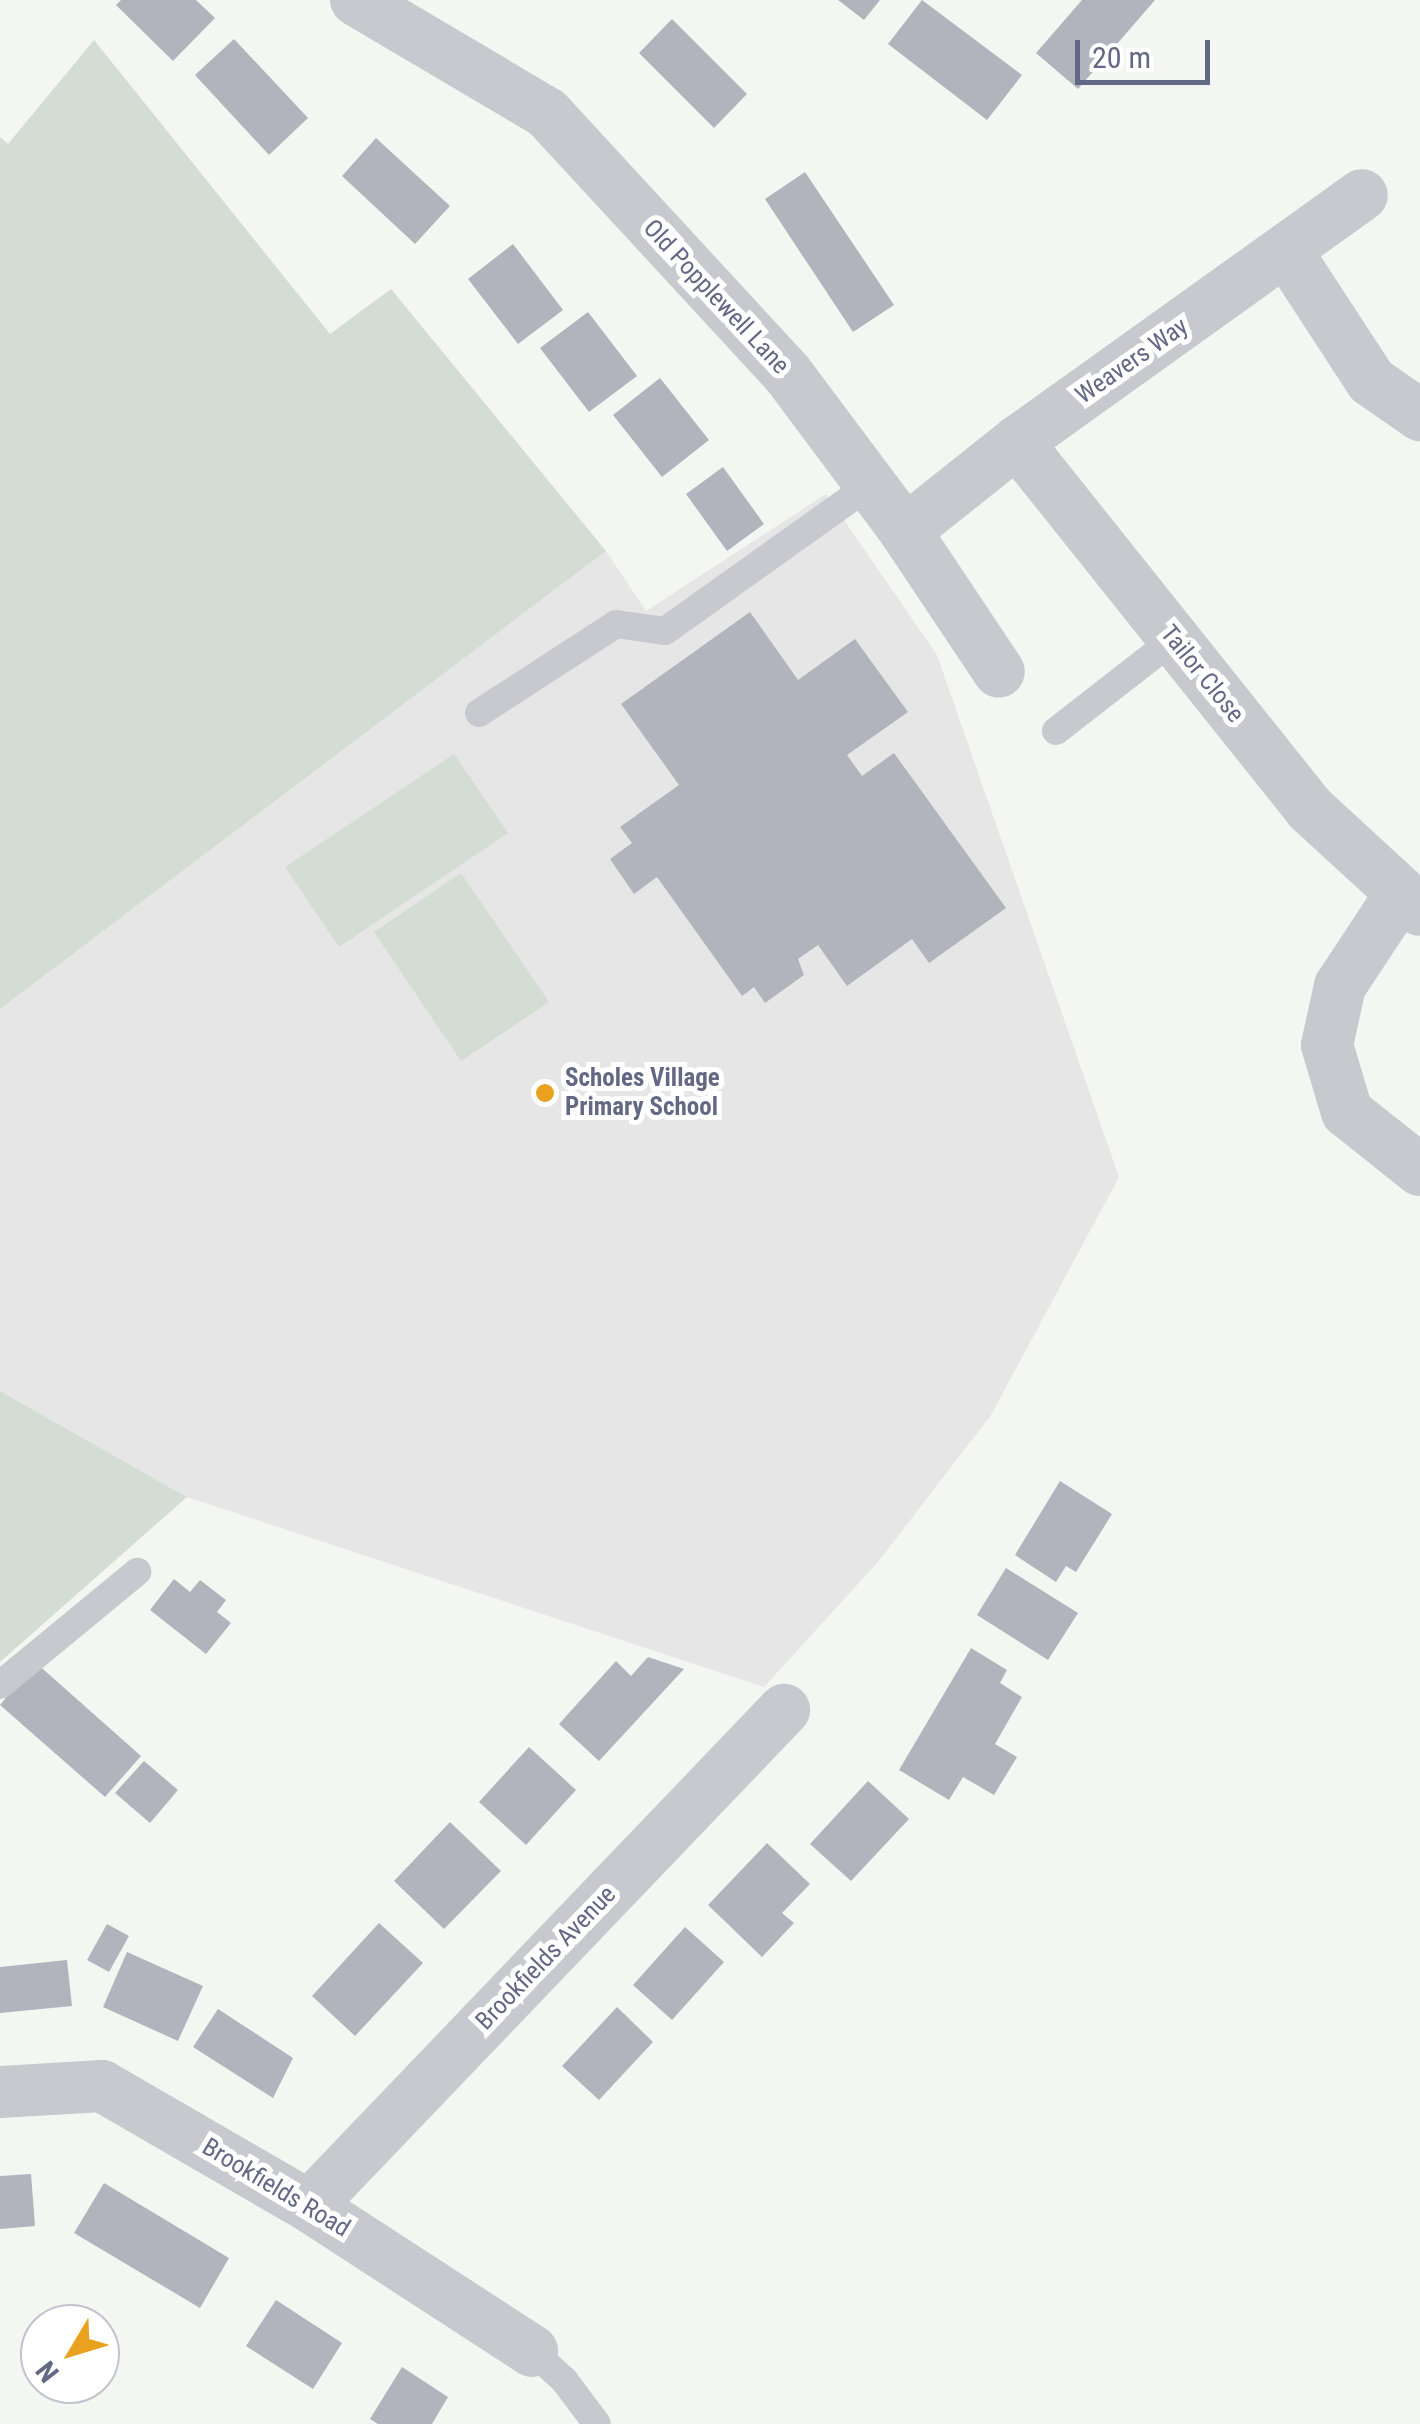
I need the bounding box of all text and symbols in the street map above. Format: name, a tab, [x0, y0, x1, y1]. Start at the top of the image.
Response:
scale bar	[1080, 20, 1215, 82]
text: 20 m	[1092, 40, 1151, 75]
street label: Old Popplewell Lane	[637, 214, 795, 380]
street label: Weavers Way	[1070, 311, 1194, 411]
street label: Tailor Close	[1154, 619, 1250, 729]
place label: Scholes Village Primary School	[565, 1064, 720, 1123]
marker: Scholes Village Primary School	[534, 1082, 556, 1104]
street label: Brookfields Avenue	[470, 1880, 622, 2036]
street label: Brookfields Road	[197, 2132, 355, 2244]
north arrow	[20, 2304, 120, 2404]
text: N	[29, 2355, 66, 2388]

